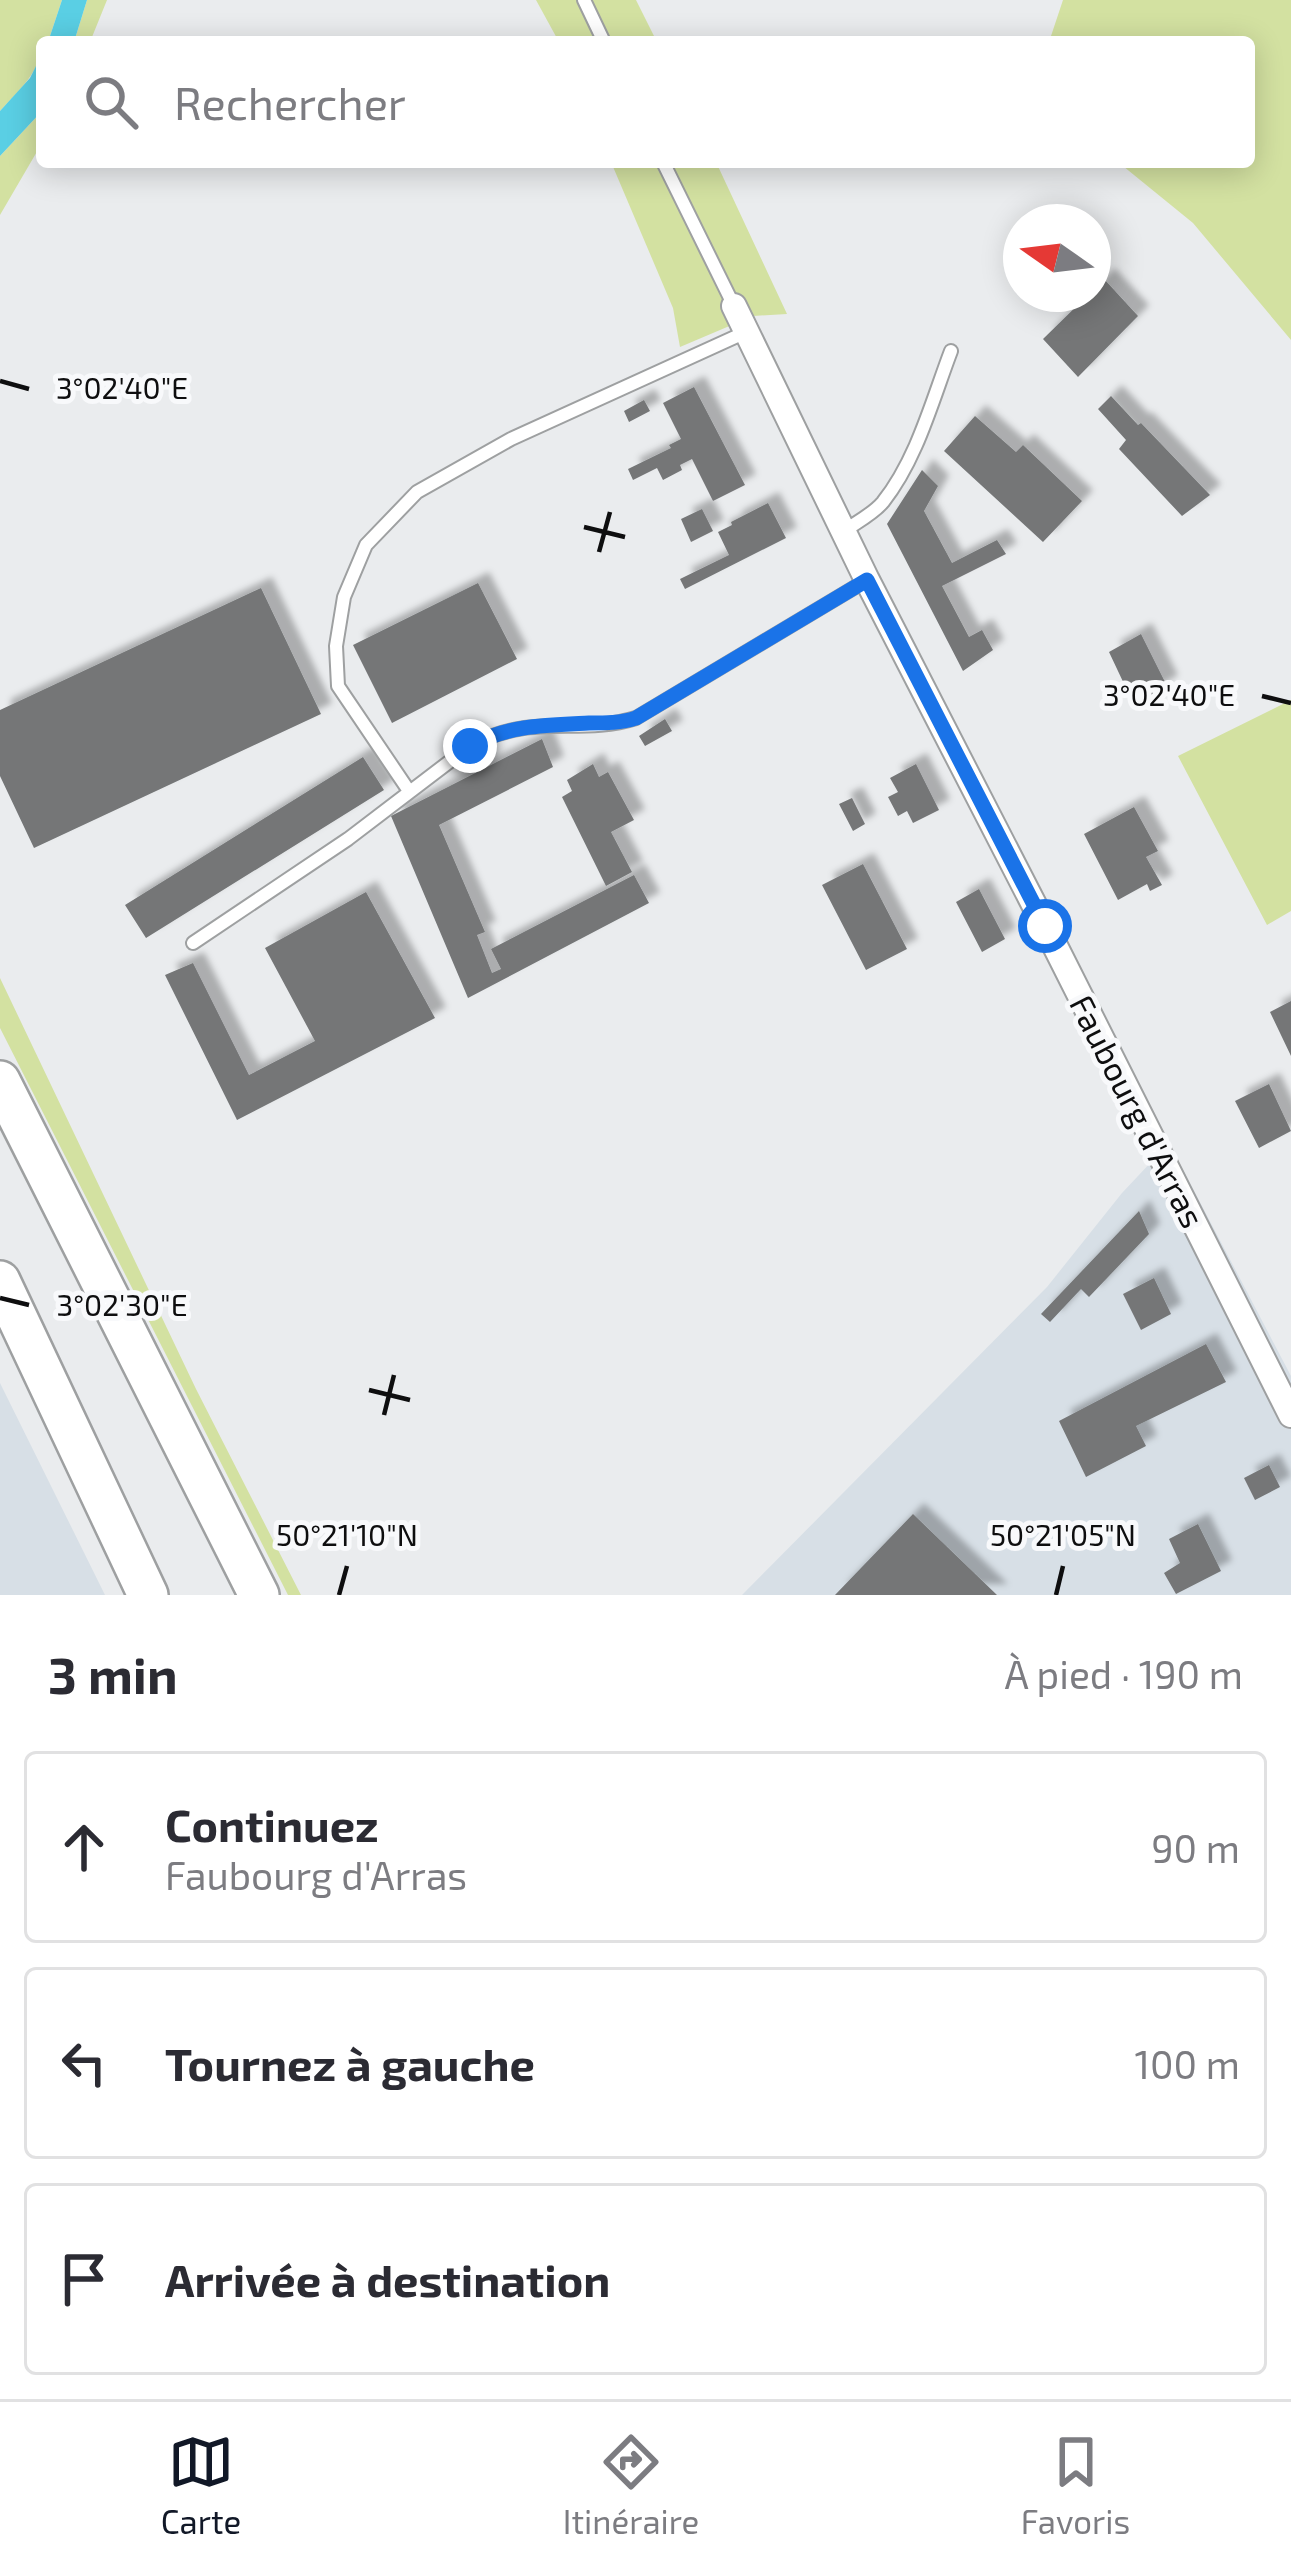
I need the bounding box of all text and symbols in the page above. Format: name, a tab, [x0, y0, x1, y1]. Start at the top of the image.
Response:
search box	[36, 36, 1255, 168]
icon: search	[78, 69, 144, 135]
text: Rechercher	[174, 75, 406, 129]
north arrow	[1003, 204, 1111, 312]
text: 3°02'40"E	[56, 369, 188, 405]
text: 3°02'40"E	[1103, 676, 1235, 712]
route end	[443, 719, 497, 773]
route start	[1018, 899, 1072, 953]
street label: Faubourg d'Arras	[1062, 988, 1214, 1234]
text: 3°02'30"E	[57, 1286, 187, 1322]
text: 50°21'10"N	[276, 1516, 418, 1552]
text: 50°21'05"N	[990, 1516, 1136, 1552]
text: 3 min	[48, 1643, 178, 1704]
text: À pied · 190 m	[1005, 1650, 1243, 1697]
text: Continuez	[165, 1797, 379, 1851]
icon: ahead	[51, 1814, 117, 1880]
text: 90 m	[1151, 1824, 1240, 1871]
text: Faubourg d'Arras	[165, 1851, 467, 1898]
icon: left	[51, 2030, 117, 2096]
text: Tournez à gauche	[165, 2036, 535, 2090]
text: 100 m	[1135, 2040, 1240, 2087]
icon: arrive	[51, 2246, 117, 2312]
text: Arrivée à destination	[165, 2252, 610, 2306]
tab: Carte	[161, 2429, 241, 2541]
tab: Itinéraire	[563, 2429, 699, 2541]
tab: Favoris	[1021, 2429, 1130, 2541]

